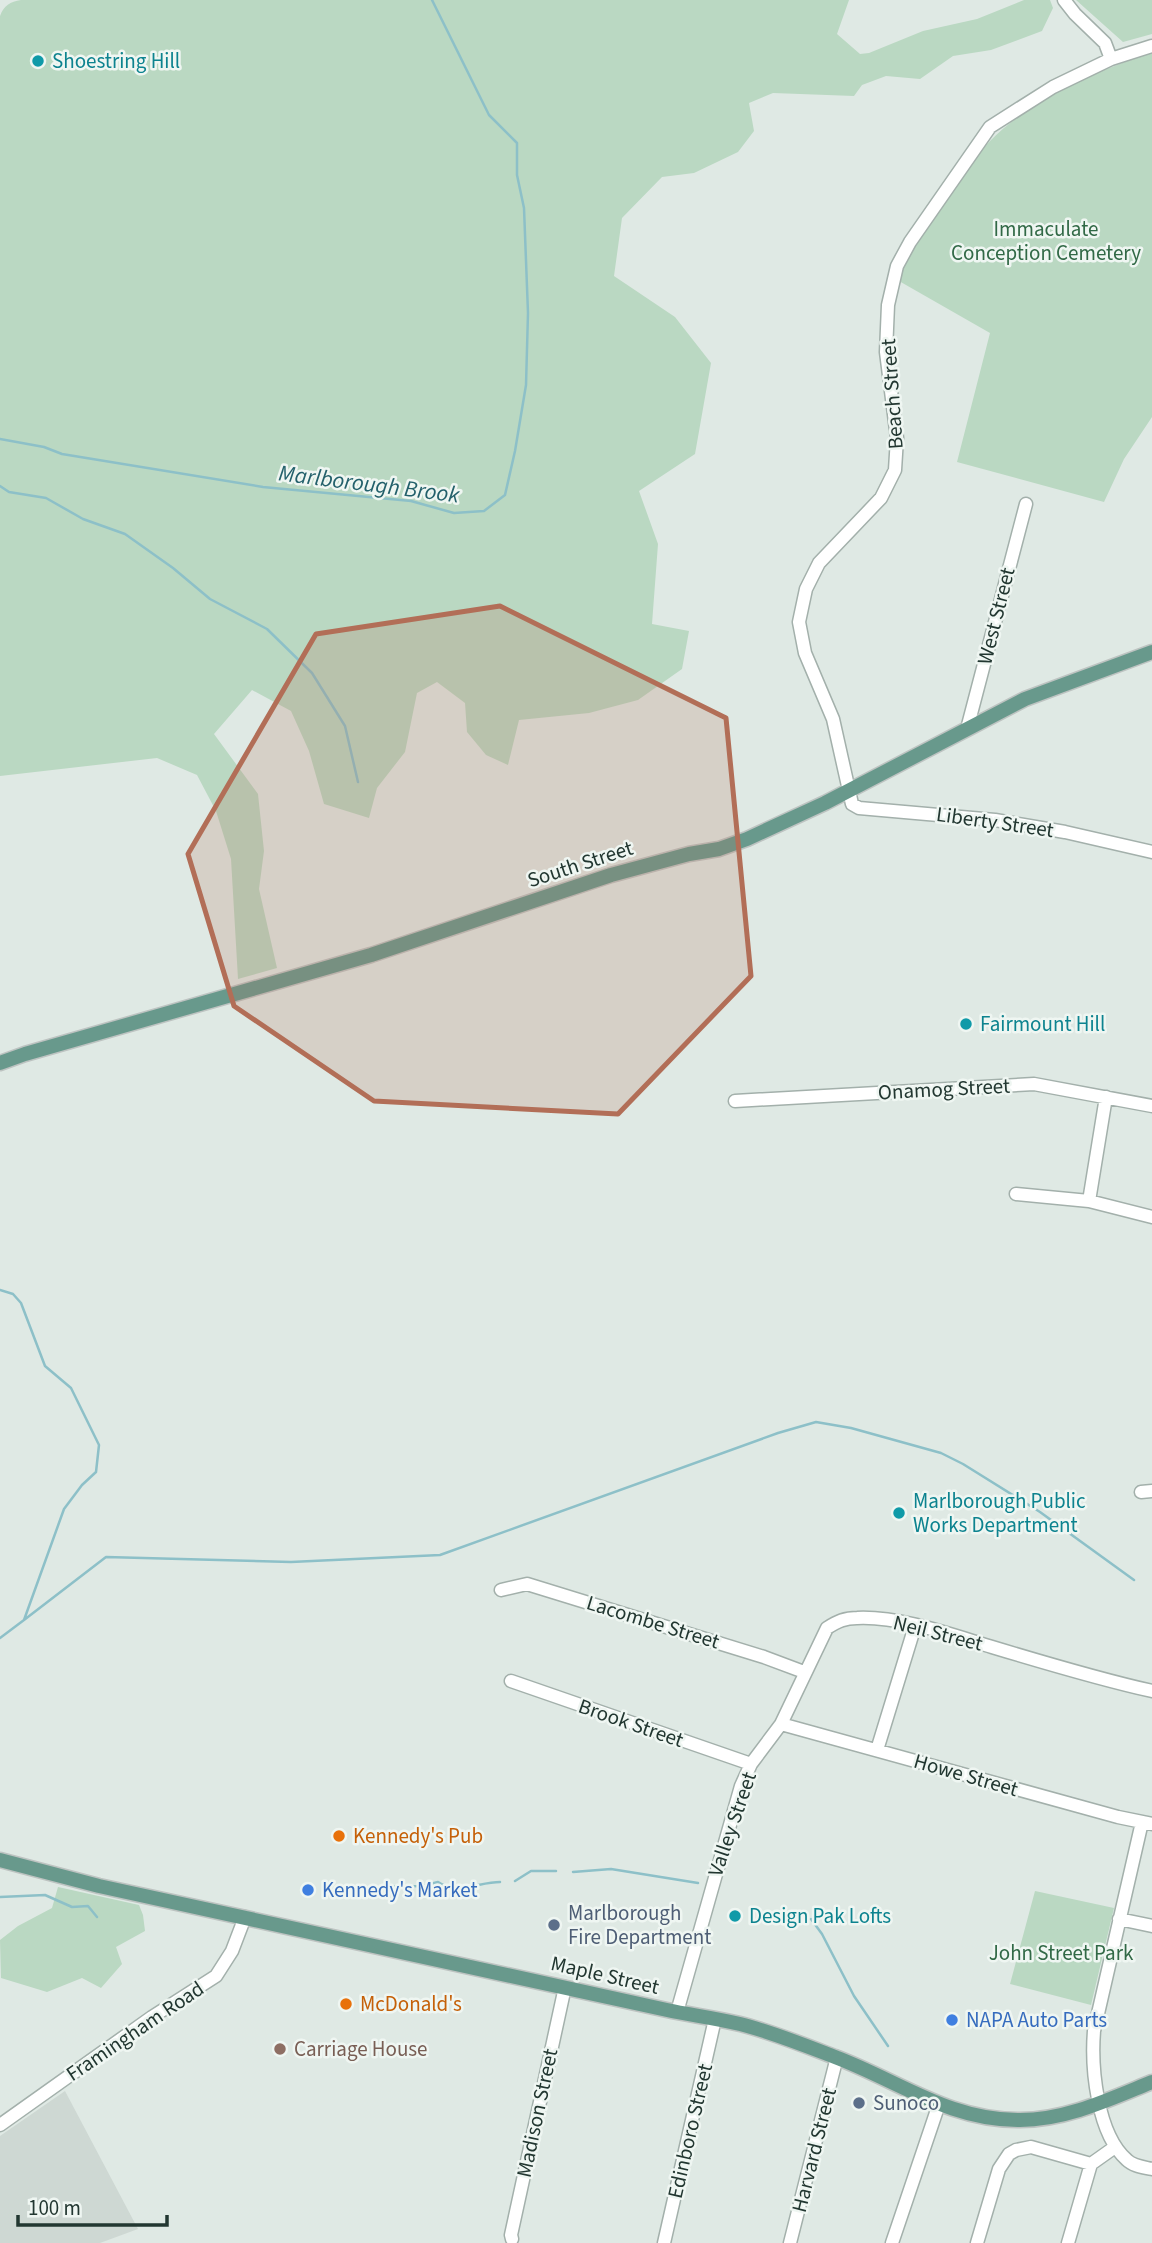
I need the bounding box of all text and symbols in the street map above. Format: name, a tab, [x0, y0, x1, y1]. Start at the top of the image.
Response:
place label: Shoestring Hill	[52, 46, 180, 76]
marker: Shoestring Hill	[30, 53, 46, 69]
park label: Immaculate Conception Cemetery	[951, 214, 1141, 268]
street label: Beach Street	[873, 338, 911, 450]
water label: Marlborough Brook	[277, 457, 462, 512]
street label: West Street	[969, 564, 1023, 668]
street label: Liberty Street	[934, 799, 1056, 845]
street label: South Street	[523, 833, 637, 895]
place label: Fairmount Hill	[980, 1009, 1105, 1039]
marker: Fairmount Hill	[958, 1016, 974, 1032]
street label: Onamog Street	[877, 1071, 1011, 1107]
place label: Marlborough Public Works Department	[913, 1486, 1086, 1540]
marker: Marlborough Public Works Department	[891, 1505, 907, 1521]
street label: Lacombe Street	[583, 1588, 723, 1656]
street label: Neil Street	[890, 1607, 986, 1659]
street label: Brook Street	[574, 1691, 688, 1755]
street label: Howe Street	[910, 1746, 1022, 1804]
street label: Valley Street	[700, 1768, 764, 1880]
place label: Kennedy's Pub	[353, 1821, 483, 1851]
marker: Kennedy's Pub	[331, 1828, 347, 1844]
place label: Kennedy's Market	[322, 1875, 478, 1905]
marker: Kennedy's Market	[300, 1882, 316, 1898]
place label: Marlborough Fire Department	[568, 1898, 711, 1952]
place label: Design Pak Lofts	[749, 1901, 891, 1931]
marker: Design Pak Lofts	[727, 1908, 743, 1924]
marker: Marlborough Fire Department	[546, 1917, 562, 1933]
park label: John Street Park	[989, 1938, 1134, 1968]
street label: Maple Street	[548, 1948, 662, 2002]
street label: Framingham Road	[60, 1974, 210, 2088]
place label: McDonald's	[360, 1989, 462, 2019]
marker: McDonald's	[338, 1996, 354, 2012]
place label: NAPA Auto Parts	[966, 2005, 1107, 2035]
marker: NAPA Auto Parts	[944, 2012, 960, 2028]
place label: Carriage House	[294, 2034, 428, 2064]
marker: Carriage House	[272, 2041, 288, 2057]
street label: Madison Street	[509, 2046, 565, 2180]
street label: Edinboro Street	[660, 2061, 720, 2201]
street label: Harvard Street	[784, 2084, 844, 2216]
place label: Sunoco	[873, 2088, 939, 2118]
marker: Sunoco	[851, 2095, 867, 2111]
scale bar	[18, 2184, 166, 2228]
text: 100 m	[28, 2193, 81, 2223]

